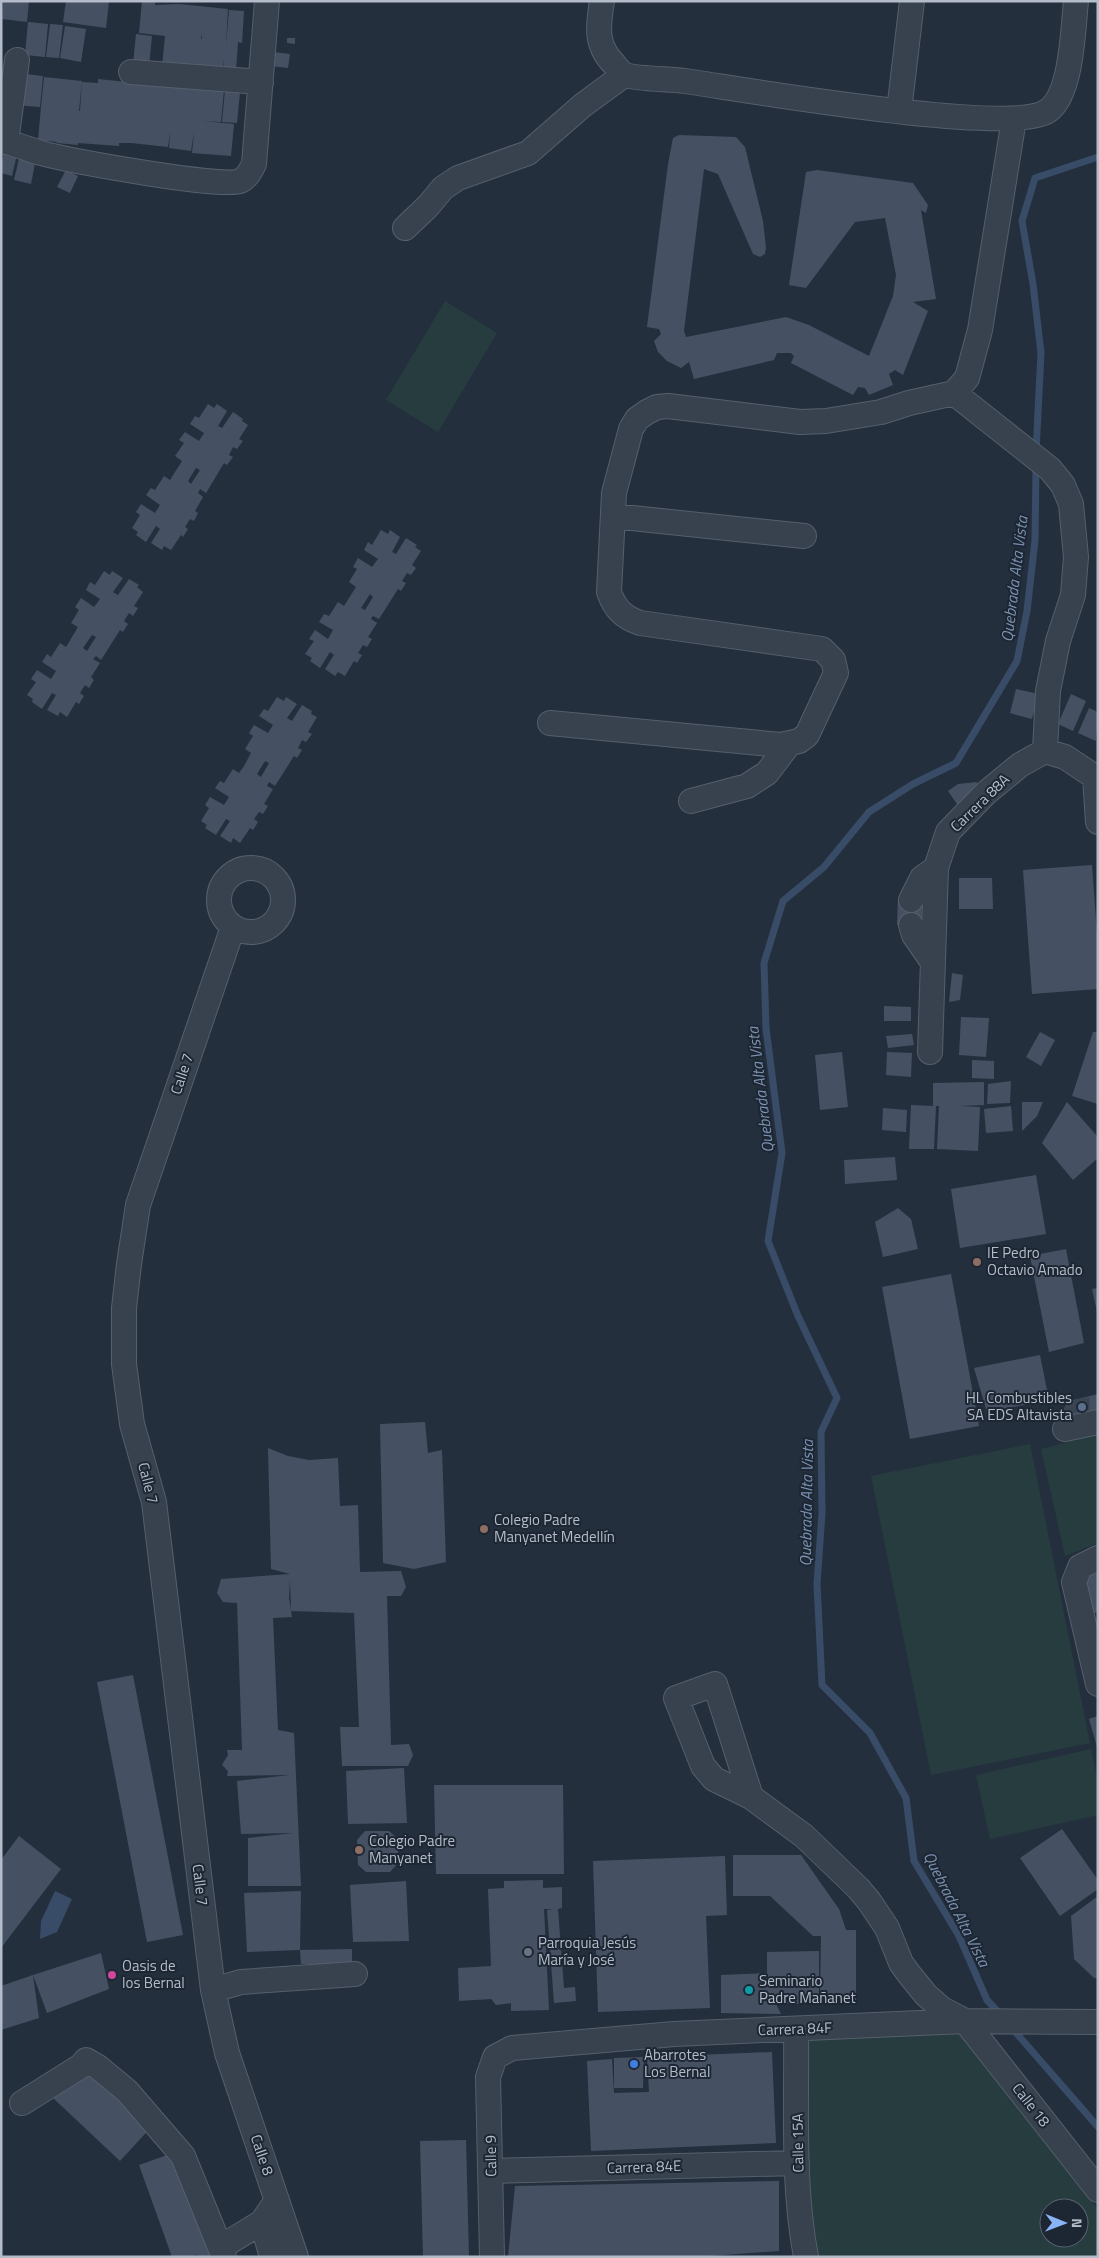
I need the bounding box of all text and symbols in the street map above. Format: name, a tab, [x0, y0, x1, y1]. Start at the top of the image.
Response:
water label: Quebrada Alta Vista	[994, 514, 1034, 643]
street label: Carrera 88A	[945, 768, 1015, 837]
water label: Quebrada Alta Vista	[740, 1025, 780, 1154]
street label: Calle 7	[164, 1050, 199, 1097]
place label: IE Pedro Octavio Amado	[987, 1241, 1083, 1281]
marker: IE Pedro Octavio Amado	[971, 1256, 983, 1268]
place label: HL Combustibles SA EDS Altavista	[966, 1386, 1072, 1426]
marker: HL Combustibles SA EDS Altavista	[1076, 1401, 1088, 1413]
water label: Quebrada Alta Vista	[793, 1438, 819, 1567]
street label: Calle 7	[132, 1460, 165, 1506]
place label: Colegio Padre Manyanet Medellín	[494, 1508, 615, 1548]
marker: Colegio Padre Manyanet Medellín	[478, 1523, 490, 1535]
place label: Colegio Padre Manyanet	[369, 1829, 455, 1869]
marker: Colegio Padre Manyanet	[353, 1844, 365, 1856]
water label: Quebrada Alta Vista	[918, 1847, 997, 1972]
street label: Calle 7	[187, 1863, 214, 1907]
place label: Parroquia Jesús María y José	[538, 1931, 636, 1971]
marker: Parroquia Jesús María y José	[522, 1946, 534, 1958]
place label: Oasis de los Bernal	[122, 1954, 185, 1994]
marker: Oasis de los Bernal	[106, 1969, 118, 1981]
place label: Seminario Padre Mañanet	[759, 1969, 856, 2009]
marker: Seminario Padre Mañanet	[743, 1984, 755, 1996]
street label: Carrera 84F	[758, 2016, 833, 2041]
place label: Abarrotes Los Bernal	[644, 2043, 710, 2083]
marker: Abarrotes Los Bernal	[628, 2058, 640, 2070]
street label: Calle 18	[1007, 2078, 1056, 2132]
street label: Calle 15A	[785, 2113, 810, 2173]
street label: Calle 8	[245, 2131, 280, 2178]
street label: Calle 9	[479, 2135, 502, 2177]
street label: Carrera 84E	[606, 2154, 682, 2179]
north arrow	[1039, 2198, 1089, 2248]
text: N	[1067, 2218, 1088, 2228]

